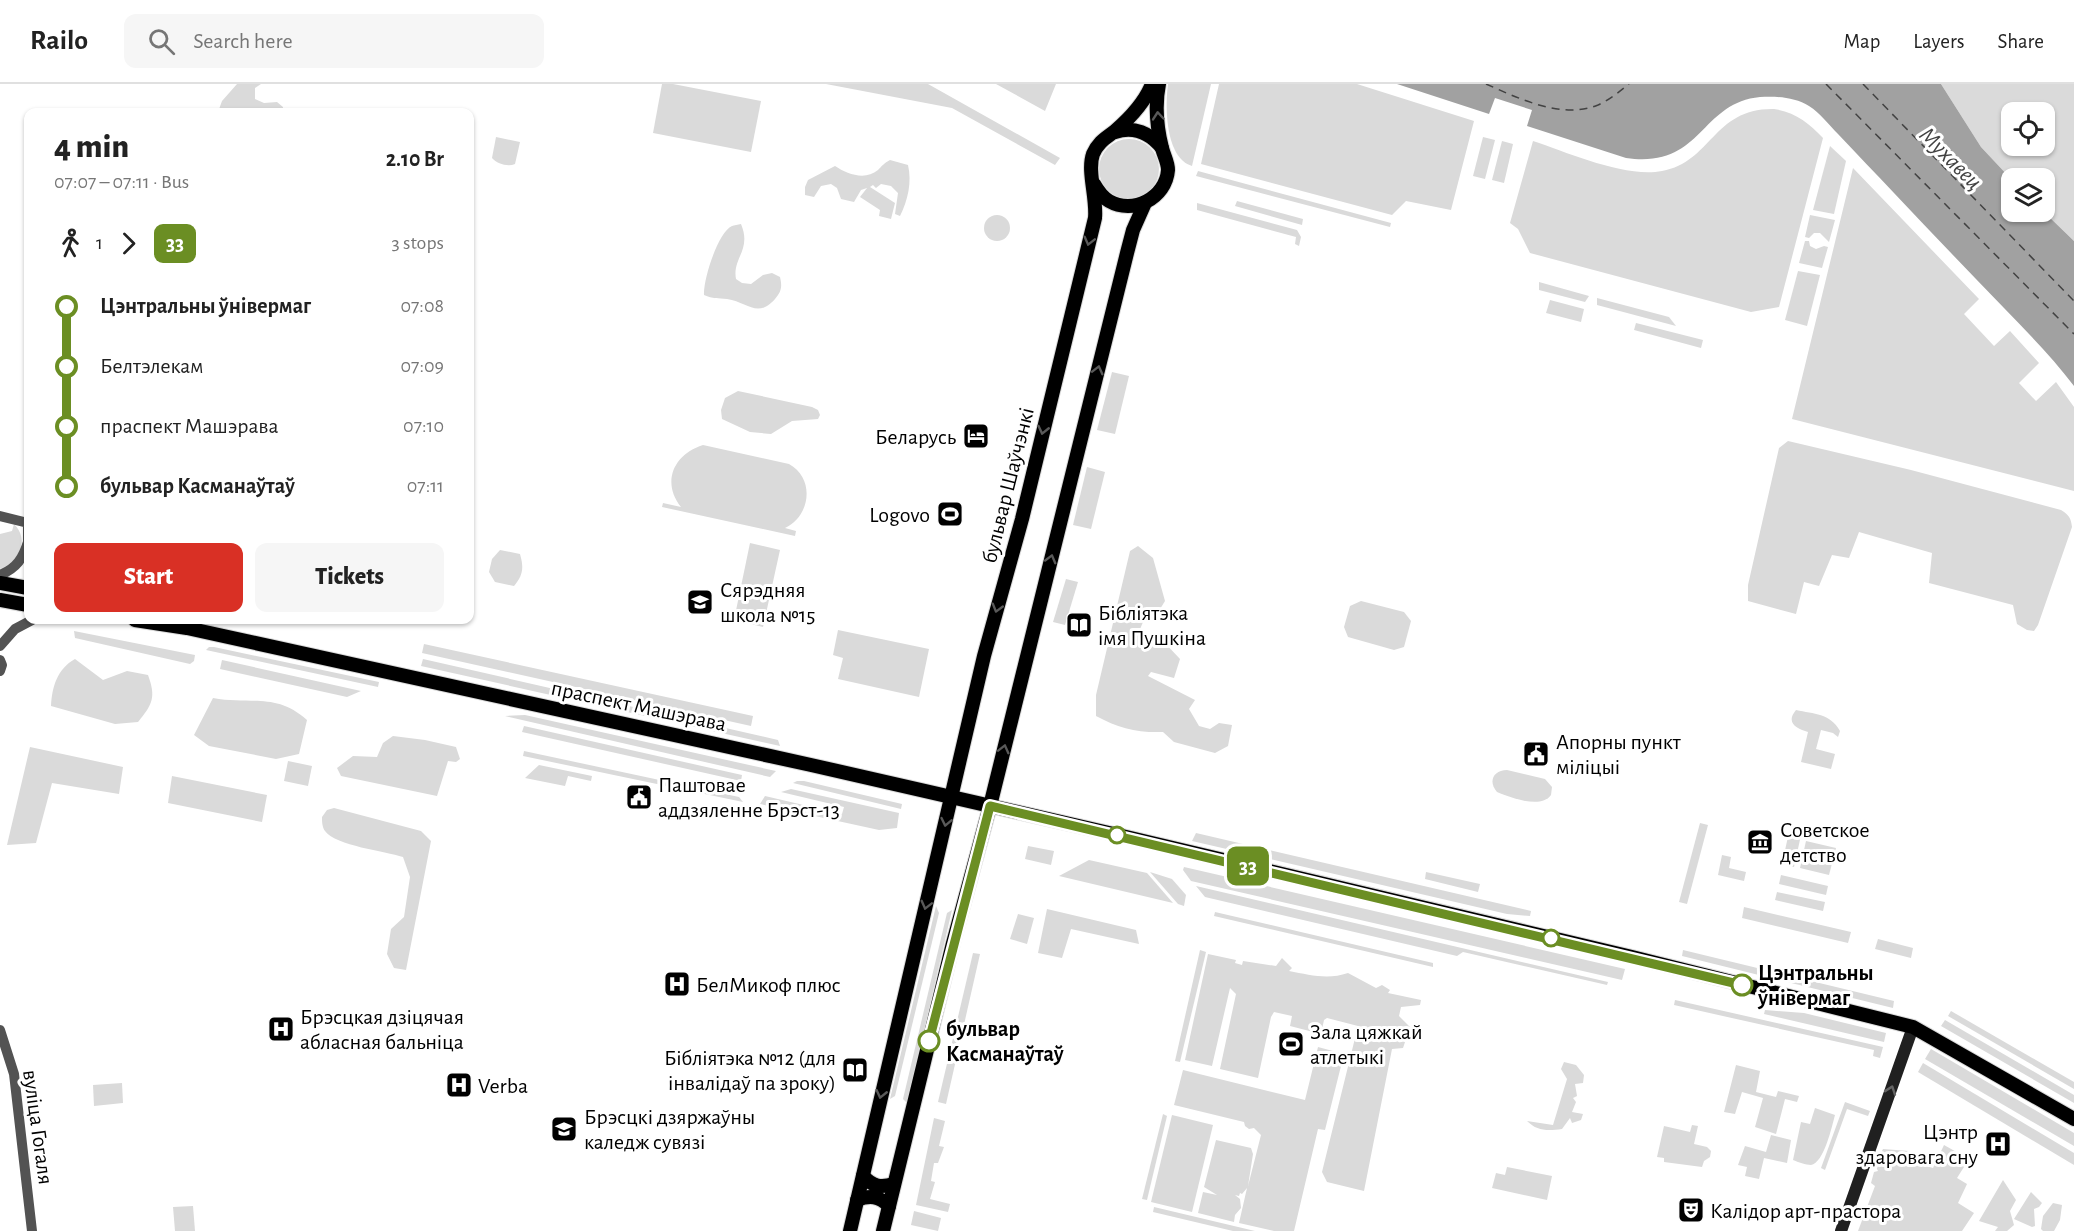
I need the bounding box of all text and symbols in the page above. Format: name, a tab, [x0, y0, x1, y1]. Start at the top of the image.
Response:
search box	[124, 14, 544, 68]
icon: search	[145, 25, 178, 58]
text: Railo	[30, 27, 88, 55]
text: Search here	[193, 30, 293, 52]
text: Map	[1844, 31, 1880, 52]
text: Layers	[1913, 31, 1964, 52]
text: Share	[1997, 31, 2044, 52]
map controls	[2001, 102, 2055, 222]
button: locate	[2001, 102, 2055, 156]
one-way arrow	[1152, 112, 1165, 121]
water label: Мухавец	[1914, 123, 1986, 195]
text: 4 min	[54, 131, 129, 164]
text: 2.10 Br	[386, 148, 444, 170]
button: layers	[2001, 168, 2055, 222]
text: 07:07 – 07:11 · Bus	[54, 172, 189, 192]
icon: walk	[54, 227, 87, 260]
icon: forward	[112, 227, 145, 260]
text: 1	[96, 233, 103, 253]
text: 33	[166, 233, 184, 254]
text: 3 stops	[392, 233, 444, 253]
one-way arrow	[1083, 236, 1096, 246]
text: Цэнтральны ўнівермаг	[100, 295, 311, 317]
text: 07:08	[400, 296, 444, 316]
text: Белтэлекам	[100, 355, 204, 377]
text: 07:09	[401, 356, 444, 376]
one-way arrow	[1091, 366, 1104, 376]
street label: бульвар Шаўчэнкі	[978, 405, 1038, 565]
text: праспект Машэрава	[100, 415, 279, 437]
text: 07:10	[403, 416, 444, 436]
hotel icon: Беларусь	[961, 421, 991, 451]
one-way arrow	[1037, 425, 1050, 435]
place label: Беларусь	[875, 426, 957, 448]
text: бульвар Касманаўтаў	[100, 475, 295, 497]
text: 07:11	[407, 476, 444, 496]
sports icon: Logovo	[935, 499, 965, 529]
place label: Logovo	[869, 504, 930, 526]
button: Start	[54, 543, 243, 612]
button: Tickets	[255, 543, 444, 612]
one-way arrow	[1043, 555, 1056, 565]
place label: Сярэдняя школа №15	[720, 579, 816, 626]
school or university icon: Сярэдняя школа №15	[685, 587, 715, 617]
one-way arrow	[992, 602, 1004, 613]
place label: Бібліятэка імя Пушкіна	[1098, 602, 1206, 649]
library icon: Бібліятэка імя Пушкіна	[1064, 610, 1094, 640]
street label: праспект Машэрава	[549, 677, 728, 735]
place label: Апорны пункт міліцыі	[1556, 731, 1682, 778]
public building icon: Апорны пункт міліцыі	[1521, 739, 1551, 769]
one-way arrow	[996, 744, 1009, 754]
place label: Паштовае аддзяленне Брэст-13	[658, 774, 840, 821]
public building icon: Паштовае аддзяленне Брэст-13	[624, 782, 654, 812]
one-way arrow	[940, 817, 953, 827]
place label: Советское детство	[1780, 819, 1870, 866]
unlabelled marker	[1108, 826, 1126, 844]
museum icon: Советское детство	[1745, 827, 1775, 857]
line badge: 33	[1221, 846, 1275, 886]
text: 33	[1239, 856, 1257, 877]
one-way arrow	[921, 899, 933, 910]
unlabelled marker	[1542, 929, 1560, 947]
place label: Цэнтральны ўнівермаг	[1757, 962, 1874, 1010]
hospital icon: БелМикоф плюс	[662, 969, 692, 999]
place label: БелМикоф плюс	[696, 974, 841, 996]
marker: Цэнтральны ўнівермаг	[1731, 974, 1753, 996]
place label: Брэсцкая дзіцячая абласная бальніца	[300, 1006, 464, 1053]
hospital icon: Брэсцкая дзіцячая абласная бальніца	[266, 1014, 296, 1044]
place label: бульвар Касманаўтаў	[946, 1018, 1064, 1066]
place label: Зала цяжкай атлетыкі	[1310, 1021, 1423, 1068]
sports icon: Зала цяжкай атлетыкі	[1276, 1029, 1306, 1059]
marker: бульвар Касманаўтаў	[918, 1030, 940, 1052]
place label: Бібліятэка №12 (для інвалідаў па зроку)	[664, 1047, 836, 1094]
library icon: Бібліятэка №12 (для інвалідаў па зроку)	[840, 1055, 870, 1085]
street label: вуліца Гогаля	[19, 1068, 57, 1186]
hospital icon: Verba	[444, 1070, 474, 1100]
place label: Verba	[478, 1075, 528, 1097]
one-way arrow	[1884, 1085, 1897, 1095]
one-way arrow	[875, 1089, 888, 1099]
place label: Брэсцкі дзяржаўны каледж сувязі	[584, 1106, 755, 1153]
school or university icon: Брэсцкі дзяржаўны каледж сувязі	[549, 1114, 579, 1144]
place label: Цэнтр здаровага сну	[1856, 1121, 1979, 1168]
hospital icon: Цэнтр здаровага сну	[1983, 1129, 2013, 1159]
theatre icon: Калідор арт-прастора	[1676, 1195, 1706, 1225]
place label: Калідор арт-прастора	[1710, 1200, 1901, 1222]

